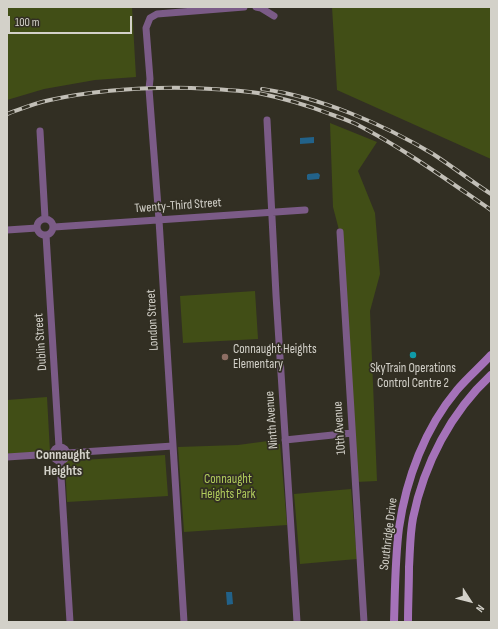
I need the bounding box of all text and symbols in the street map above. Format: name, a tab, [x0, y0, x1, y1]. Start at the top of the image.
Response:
scale bar	[10, 8, 134, 34]
text: 100 m	[15, 15, 40, 30]
street label: Twenty-Third Street	[134, 195, 222, 217]
street label: London Street	[144, 289, 162, 351]
street label: Dublin Street	[31, 313, 51, 371]
place label: Connaught Heights Elementary	[233, 342, 317, 373]
marker: SkyTrain Operations Control Centre 2	[408, 350, 418, 360]
marker: Connaught Heights Elementary	[220, 352, 230, 362]
place label: SkyTrain Operations Control Centre 2	[370, 361, 456, 392]
street label: Ninth Avenue	[262, 390, 282, 450]
street label: 10th Avenue	[330, 401, 350, 455]
district label: Connaught Heights	[36, 447, 90, 480]
park label: Connaught Heights Park	[201, 472, 255, 503]
street label: Southridge Drive	[377, 497, 401, 571]
north arrow	[450, 581, 490, 621]
text: N	[473, 602, 487, 615]

